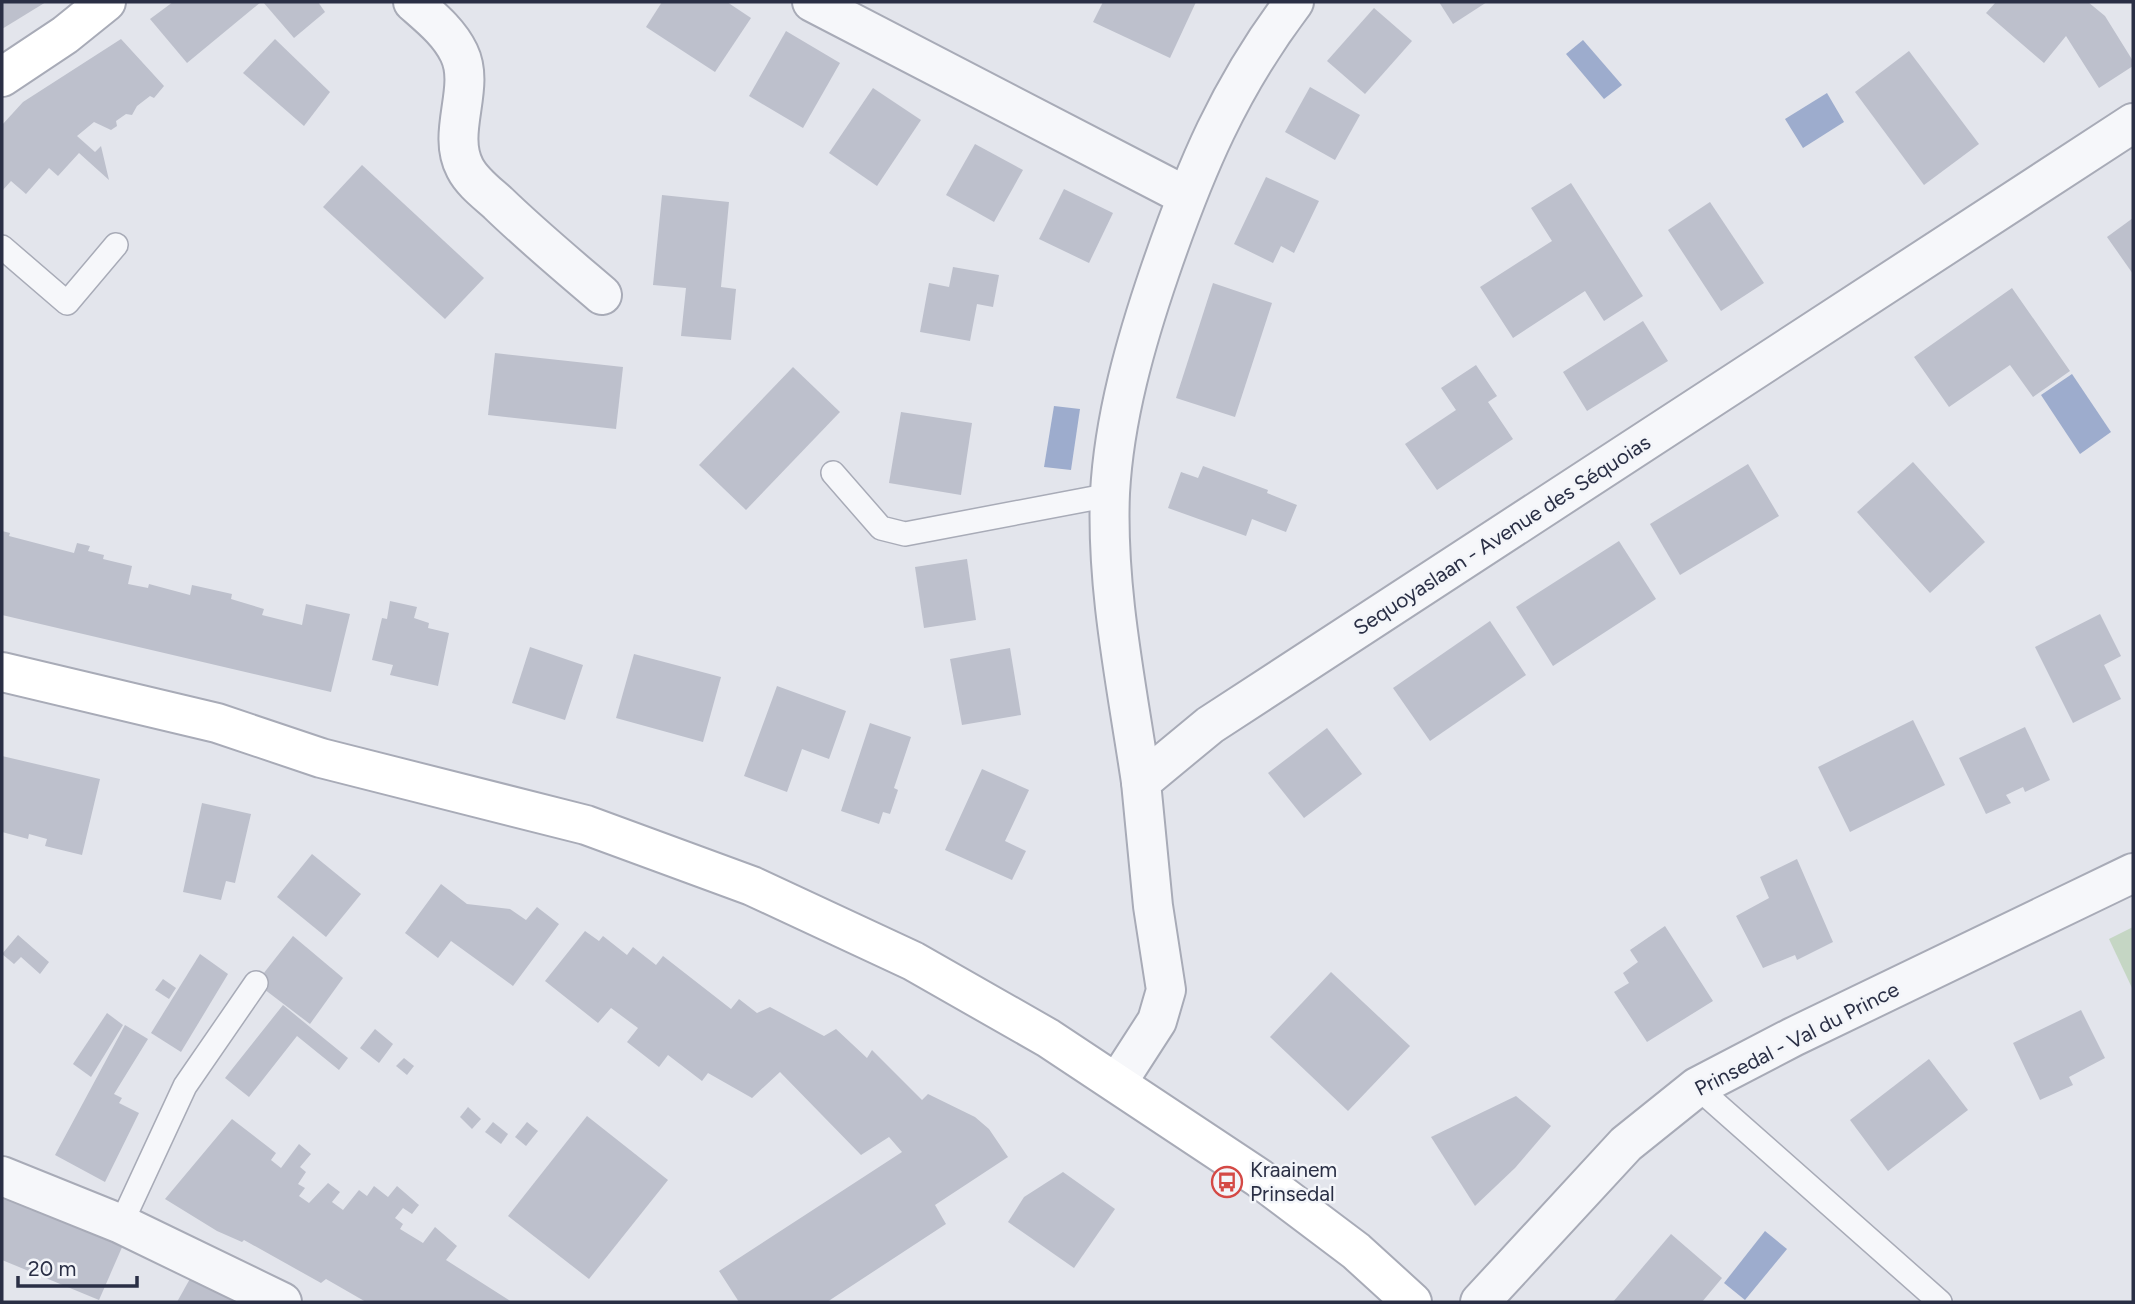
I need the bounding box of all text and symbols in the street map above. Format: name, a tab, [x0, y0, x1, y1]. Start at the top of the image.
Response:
street label: Sequoyaslaan - Avenue des Séquoias	[1349, 429, 1655, 640]
street label: Prinsedal - Val du Prince	[1690, 976, 1903, 1101]
place label: Kraainem Prinsedal	[1250, 1157, 1337, 1206]
bus stop icon: Kraainem Prinsedal	[1210, 1165, 1244, 1199]
scale bar	[18, 1244, 136, 1288]
text: 20 m	[28, 1256, 76, 1281]

